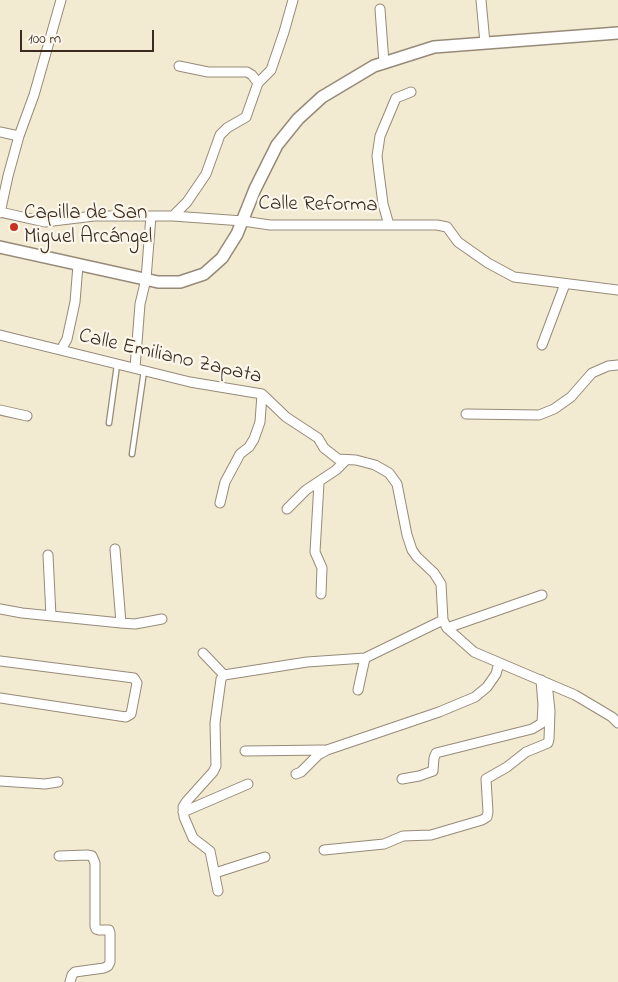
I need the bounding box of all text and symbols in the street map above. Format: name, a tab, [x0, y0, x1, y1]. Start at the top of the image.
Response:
scale bar	[22, 20, 156, 52]
text: 100 m	[28, 28, 61, 50]
street label: Calle Reforma	[258, 192, 378, 220]
place label: Capilla de San Miguel Arcángel	[24, 202, 152, 252]
marker: Capilla de San Miguel Arcángel	[8, 221, 20, 233]
street label: Calle Emiliano Zapata	[76, 325, 264, 391]

